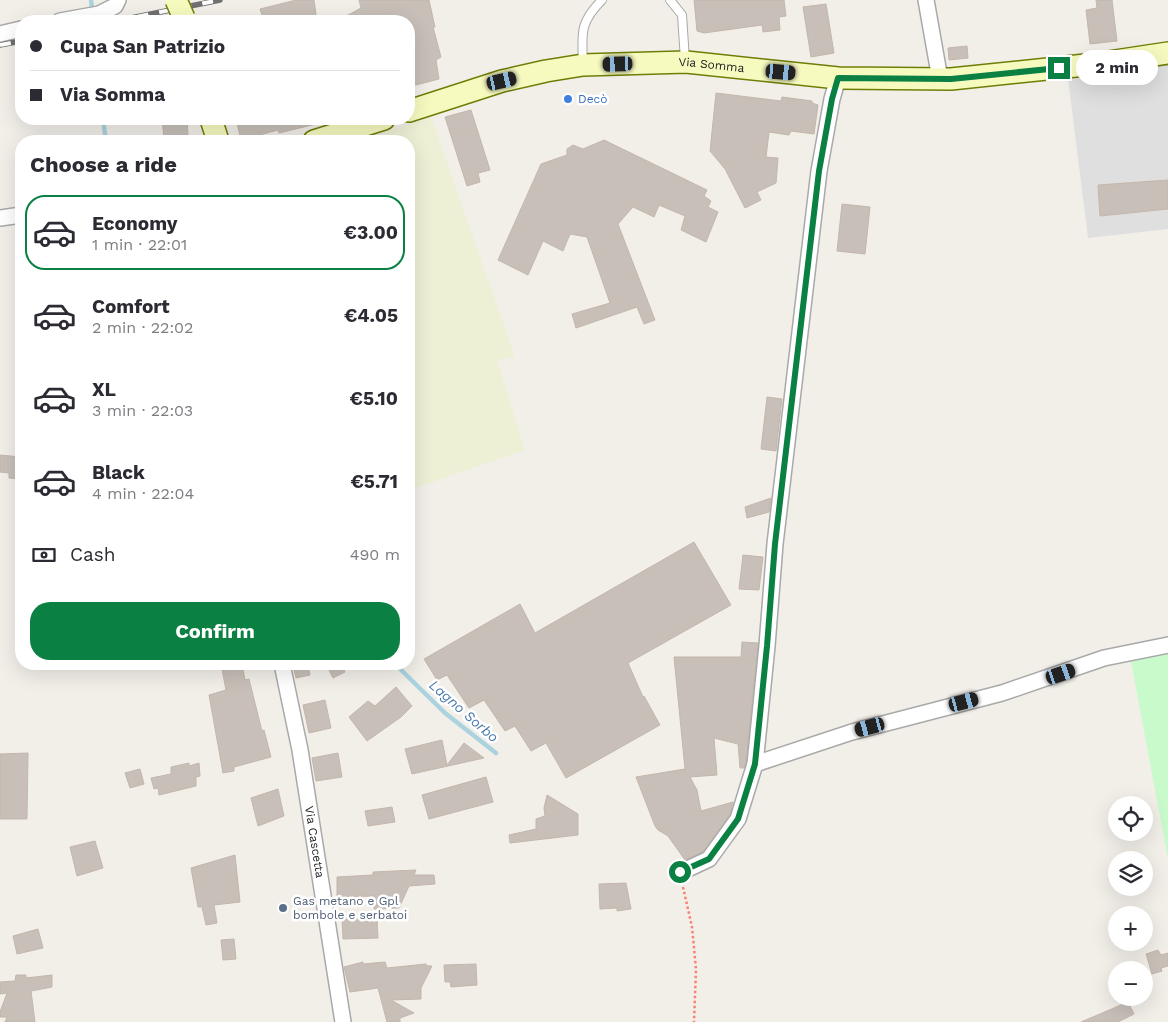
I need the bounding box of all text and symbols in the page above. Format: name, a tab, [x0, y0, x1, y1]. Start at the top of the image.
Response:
text: Cupa San Patrizio	[60, 35, 225, 58]
callout: 2 min	[1076, 50, 1159, 86]
street label: Via Somma	[678, 55, 745, 75]
car	[602, 56, 633, 72]
route end	[1048, 57, 1070, 79]
text: 2 min	[1095, 58, 1139, 77]
car	[765, 63, 796, 81]
car	[485, 70, 518, 92]
text: Via Somma	[60, 83, 165, 106]
place label: Decò	[578, 92, 608, 106]
marker: Decò	[562, 93, 574, 105]
text: Choose a ride	[30, 152, 177, 177]
icon: car	[32, 210, 77, 255]
text: Economy	[92, 212, 177, 235]
text: €3.00	[344, 221, 398, 244]
text: 1 min · 22:01	[92, 235, 187, 254]
icon: car	[32, 293, 77, 338]
text: Comfort	[92, 295, 170, 318]
text: €4.05	[344, 304, 398, 327]
text: 2 min · 22:02	[92, 318, 193, 337]
icon: car	[32, 376, 77, 421]
text: XL	[92, 378, 116, 401]
text: €5.10	[350, 387, 398, 410]
text: 3 min · 22:03	[92, 401, 193, 420]
icon: car	[32, 459, 77, 504]
text: Black	[92, 461, 145, 484]
text: €5.71	[350, 470, 398, 493]
text: 4 min · 22:04	[92, 484, 194, 503]
icon: cash	[30, 541, 58, 569]
text: Cash	[70, 543, 116, 566]
text: 490 m	[350, 545, 400, 564]
button: Confirm	[30, 602, 400, 660]
car	[1044, 662, 1077, 686]
water label: Lagno Sorbo	[426, 677, 502, 745]
car	[947, 691, 980, 713]
car	[853, 716, 886, 738]
map controls	[1108, 796, 1153, 1006]
button: locate	[1108, 796, 1153, 841]
street label: Via Cascetta	[302, 805, 327, 879]
button: layers	[1108, 851, 1153, 896]
route start	[669, 861, 691, 883]
place label: Gas metano e Gpl bombole e serbatoi	[293, 894, 407, 922]
marker: Gas metano e Gpl bombole e serbatoi	[277, 902, 289, 914]
button: +	[1108, 906, 1153, 951]
button: −	[1108, 961, 1153, 1006]

